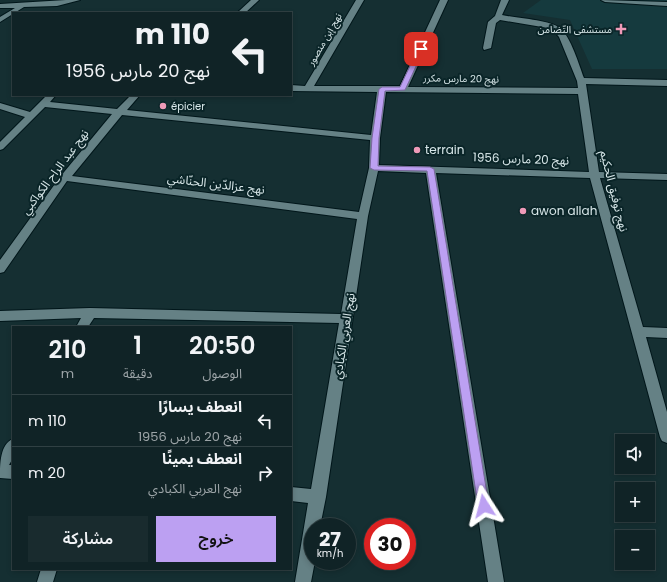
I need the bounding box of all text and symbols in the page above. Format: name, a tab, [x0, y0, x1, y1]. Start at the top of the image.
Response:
street label: نهج إبن منصور	[303, 10, 346, 69]
text: 110 m	[135, 15, 210, 54]
place label: مستشفى التّضامن	[537, 22, 612, 37]
marker: مستشفى التّضامن	[615, 23, 627, 35]
icon: left	[224, 28, 276, 80]
pin	[404, 32, 438, 66]
icon: arrive	[410, 38, 432, 60]
text: نهج 20 مارس 1956	[66, 58, 210, 83]
street label: نهج 20 مارس مكرر	[422, 70, 499, 87]
place label: épicier	[171, 99, 205, 114]
marker: épicier	[158, 101, 168, 111]
street label: نهج عبد الراح الكواكبي	[17, 126, 94, 219]
place label: terrain	[425, 141, 465, 158]
marker: terrain	[412, 145, 422, 155]
street label: نهج 20 مارس 1956	[473, 148, 569, 170]
street label: نهج توفيق الحكيم	[595, 148, 633, 234]
street label: نهج عزالدّين الحنّاشي	[166, 169, 266, 200]
place label: awon allah	[531, 202, 597, 219]
marker: awon allah	[518, 206, 528, 216]
street label: نهج العربي الكبادي	[328, 292, 360, 380]
text: 1	[133, 329, 142, 362]
text: 20:50	[189, 329, 256, 362]
text: 210	[48, 333, 86, 366]
text: m	[61, 364, 74, 383]
text: دقيقة	[123, 364, 153, 383]
text: الوصول	[203, 364, 242, 383]
text: انعطف يسارًا	[158, 396, 242, 417]
text: 110 m	[28, 410, 67, 431]
icon: left	[254, 410, 276, 432]
text: نهج 20 مارس 1956	[138, 427, 242, 446]
map controls	[615, 434, 655, 570]
button: sound	[615, 434, 655, 474]
text: انعطف يمينًا	[162, 448, 242, 469]
text: 20 m	[28, 462, 66, 483]
icon: right	[254, 462, 276, 484]
text: نهج العربي الكبادي	[148, 479, 242, 498]
button: +	[615, 482, 655, 522]
position arrow	[463, 485, 505, 527]
button: مشاركة	[28, 516, 148, 562]
button: خروج	[156, 516, 276, 562]
speed limit sign: 30	[364, 518, 416, 570]
text: 27	[319, 525, 341, 553]
button: −	[615, 530, 655, 570]
text: km/h	[317, 546, 343, 561]

